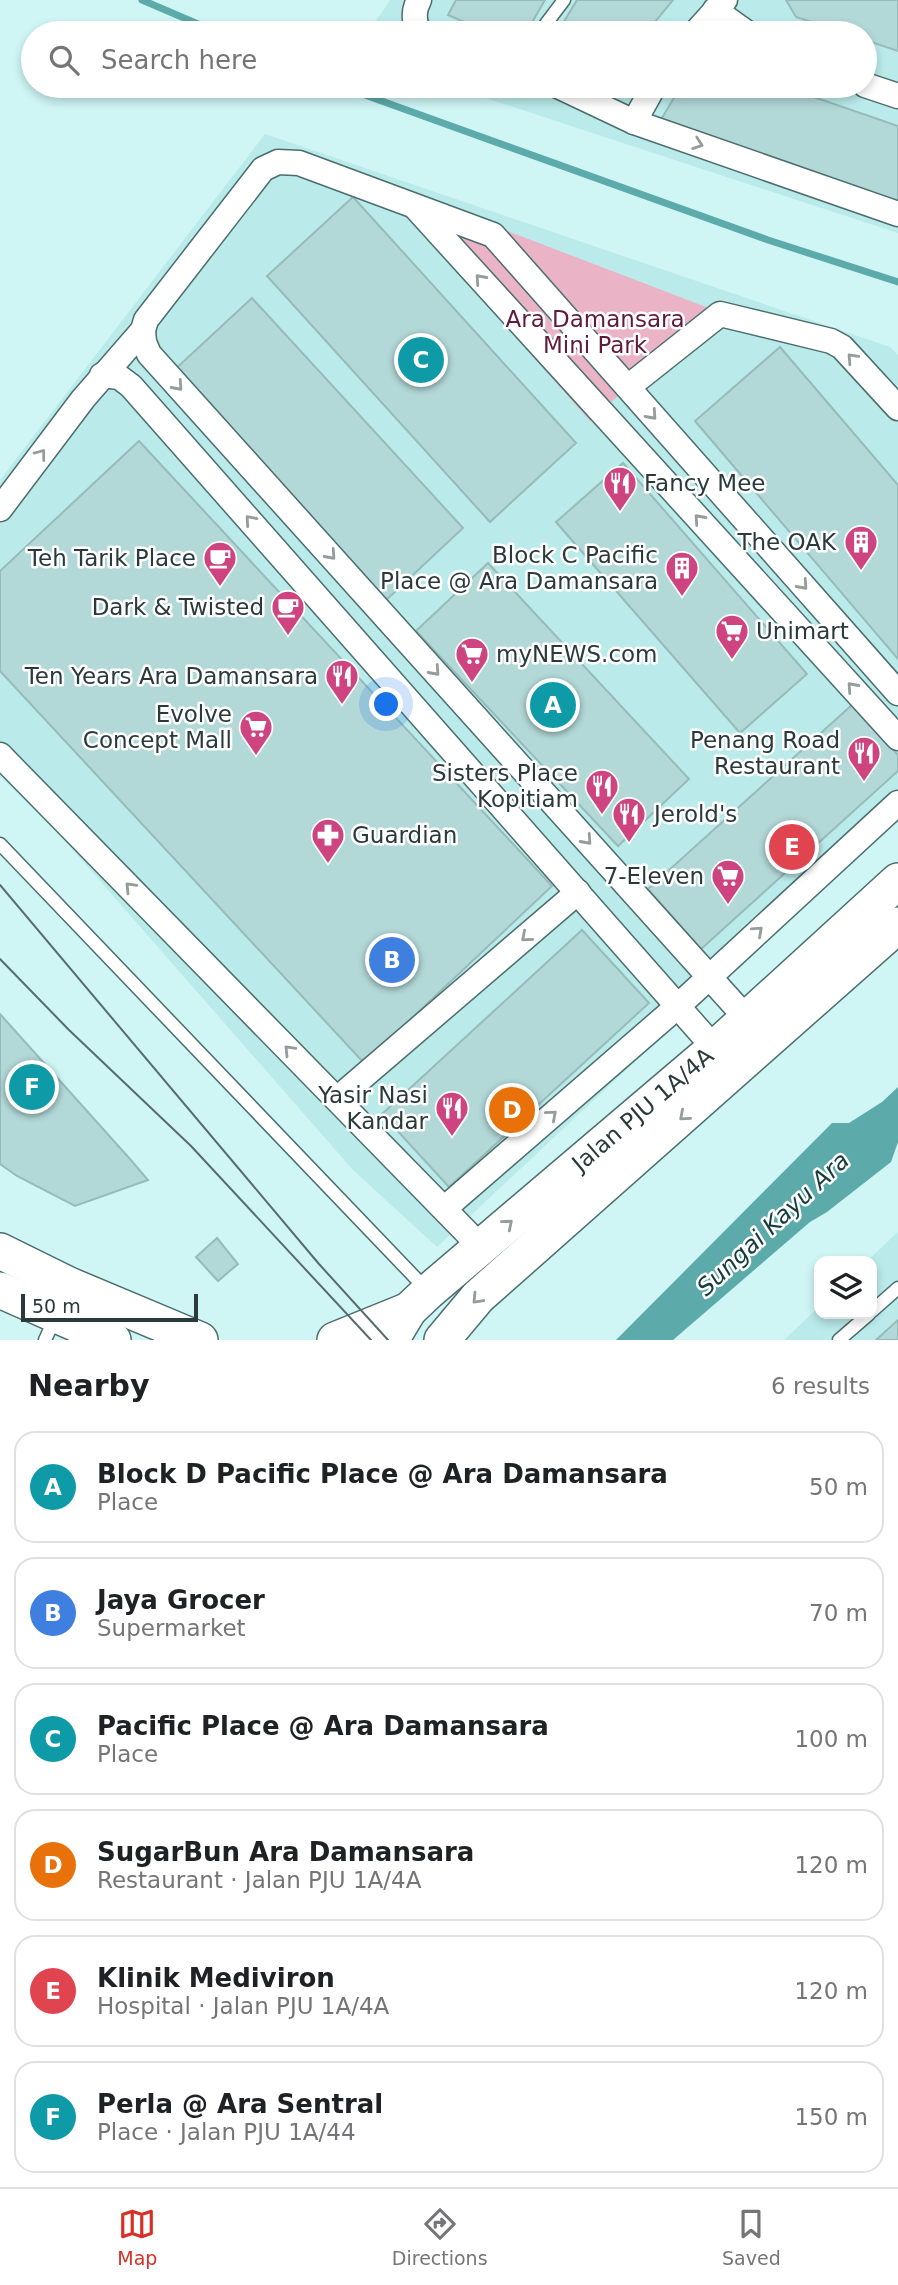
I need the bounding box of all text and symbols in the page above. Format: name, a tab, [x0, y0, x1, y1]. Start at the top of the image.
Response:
search box	[21, 21, 877, 98]
icon: search	[45, 41, 83, 79]
text: Search here	[101, 45, 257, 75]
one-way arrow	[692, 136, 704, 150]
one-way arrow	[475, 274, 488, 287]
park label: Ara Damansara Mini Park	[505, 306, 685, 358]
pin: C	[398, 334, 444, 386]
one-way arrow	[847, 353, 860, 366]
one-way arrow	[170, 378, 182, 391]
one-way arrow	[644, 407, 656, 420]
one-way arrow	[33, 449, 45, 462]
restaurant icon: Fancy Mee	[601, 464, 639, 513]
place label: Fancy Mee	[644, 470, 766, 496]
one-way arrow	[694, 514, 707, 527]
one-way arrow	[246, 515, 258, 528]
building icon: The OAK	[842, 523, 880, 572]
place label: The OAK	[736, 529, 837, 555]
cafe icon: Teh Tarik Place	[201, 539, 239, 588]
place label: Block C Pacific Place @ Ara Damansara	[380, 542, 658, 594]
place label: Teh Tarik Place	[27, 545, 196, 571]
one-way arrow	[323, 547, 335, 560]
building icon: Block C Pacific Place @ Ara Damansara	[663, 549, 701, 598]
one-way arrow	[795, 577, 807, 590]
cafe icon: Dark & Twisted	[269, 588, 307, 637]
place label: Dark & Twisted	[92, 594, 264, 620]
supermarket icon: Unimart	[713, 612, 751, 661]
place label: Unimart	[756, 618, 849, 644]
supermarket icon: myNEWS.com	[453, 635, 491, 684]
place label: myNEWS.com	[496, 641, 658, 667]
restaurant icon: Ten Years Ara Damansara	[323, 657, 361, 706]
one-way arrow	[427, 662, 439, 675]
place label: Ten Years Ara Damansara	[24, 663, 318, 689]
pin: A	[530, 679, 576, 731]
one-way arrow	[848, 682, 860, 695]
your location	[369, 687, 403, 721]
place label: Evolve Concept Mall	[83, 701, 232, 753]
supermarket icon: Evolve Concept Mall	[237, 708, 275, 757]
place label: Penang Road Restaurant	[690, 727, 840, 779]
restaurant icon: Penang Road Restaurant	[845, 734, 883, 783]
place label: Sisters Place Kopitiam	[432, 760, 578, 812]
restaurant icon: Sisters Place Kopitiam	[583, 767, 621, 816]
restaurant icon: Jerold's	[610, 795, 648, 844]
place label: Jerold's	[652, 801, 737, 827]
pharmacy icon: Guardian	[309, 816, 347, 865]
pin: E	[769, 821, 815, 873]
place label: Guardian	[352, 822, 457, 848]
one-way arrow	[578, 832, 591, 845]
supermarket icon: 7-Eleven	[709, 857, 747, 906]
place label: 7-Eleven	[604, 863, 704, 889]
one-way arrow	[126, 882, 139, 895]
one-way arrow	[750, 927, 763, 939]
one-way arrow	[522, 929, 535, 941]
pin: B	[369, 934, 415, 986]
street label: Jalan PJU 1A/4A	[566, 1042, 719, 1178]
one-way arrow	[285, 1045, 298, 1058]
pin: F	[9, 1061, 55, 1113]
place label: Yasir Nasi Kandar	[317, 1082, 429, 1134]
pin: D	[489, 1084, 535, 1136]
restaurant icon: Yasir Nasi Kandar	[433, 1089, 471, 1138]
one-way arrow	[679, 1108, 692, 1120]
one-way arrow	[544, 1111, 557, 1123]
water label: Sungai Kayu Ara	[691, 1146, 855, 1302]
one-way arrow	[500, 1220, 513, 1232]
map controls	[814, 1256, 877, 1319]
button: layers	[814, 1256, 877, 1319]
scale bar	[21, 1291, 198, 1323]
one-way arrow	[473, 1291, 486, 1304]
text: 50 m	[32, 1295, 81, 1317]
text: Nearby	[28, 1368, 150, 1403]
text: 6 results	[771, 1373, 870, 1399]
text: Block D Pacific Place @ Ara Damansara	[97, 1459, 668, 1489]
text: A	[44, 1474, 62, 1500]
text: 50 m	[809, 1474, 868, 1500]
text: Place	[97, 1489, 158, 1515]
text: Jaya Grocer	[97, 1585, 265, 1615]
text: B	[44, 1600, 62, 1626]
text: 70 m	[809, 1600, 868, 1626]
text: Supermarket	[97, 1615, 246, 1641]
text: Pacific Place @ Ara Damansara	[97, 1711, 549, 1741]
text: C	[45, 1726, 61, 1752]
text: 100 m	[794, 1726, 868, 1752]
text: Place	[97, 1741, 158, 1767]
text: SugarBun Ara Damansara	[97, 1837, 474, 1867]
text: D	[43, 1852, 63, 1878]
text: 120 m	[794, 1852, 868, 1878]
text: Restaurant · Jalan PJU 1A/4A	[97, 1867, 421, 1893]
text: Klinik Mediviron	[97, 1963, 335, 1993]
text: E	[45, 1978, 61, 2004]
text: 120 m	[794, 1978, 868, 2004]
text: Hospital · Jalan PJU 1A/4A	[97, 1993, 389, 2019]
text: Perla @ Ara Sentral	[97, 2089, 383, 2119]
text: F	[45, 2104, 61, 2130]
text: 150 m	[794, 2104, 868, 2130]
text: Place · Jalan PJU 1A/44	[97, 2119, 356, 2145]
tab: Map	[117, 2205, 157, 2269]
tab: Directions	[392, 2205, 488, 2269]
tab: Saved	[722, 2205, 781, 2269]

